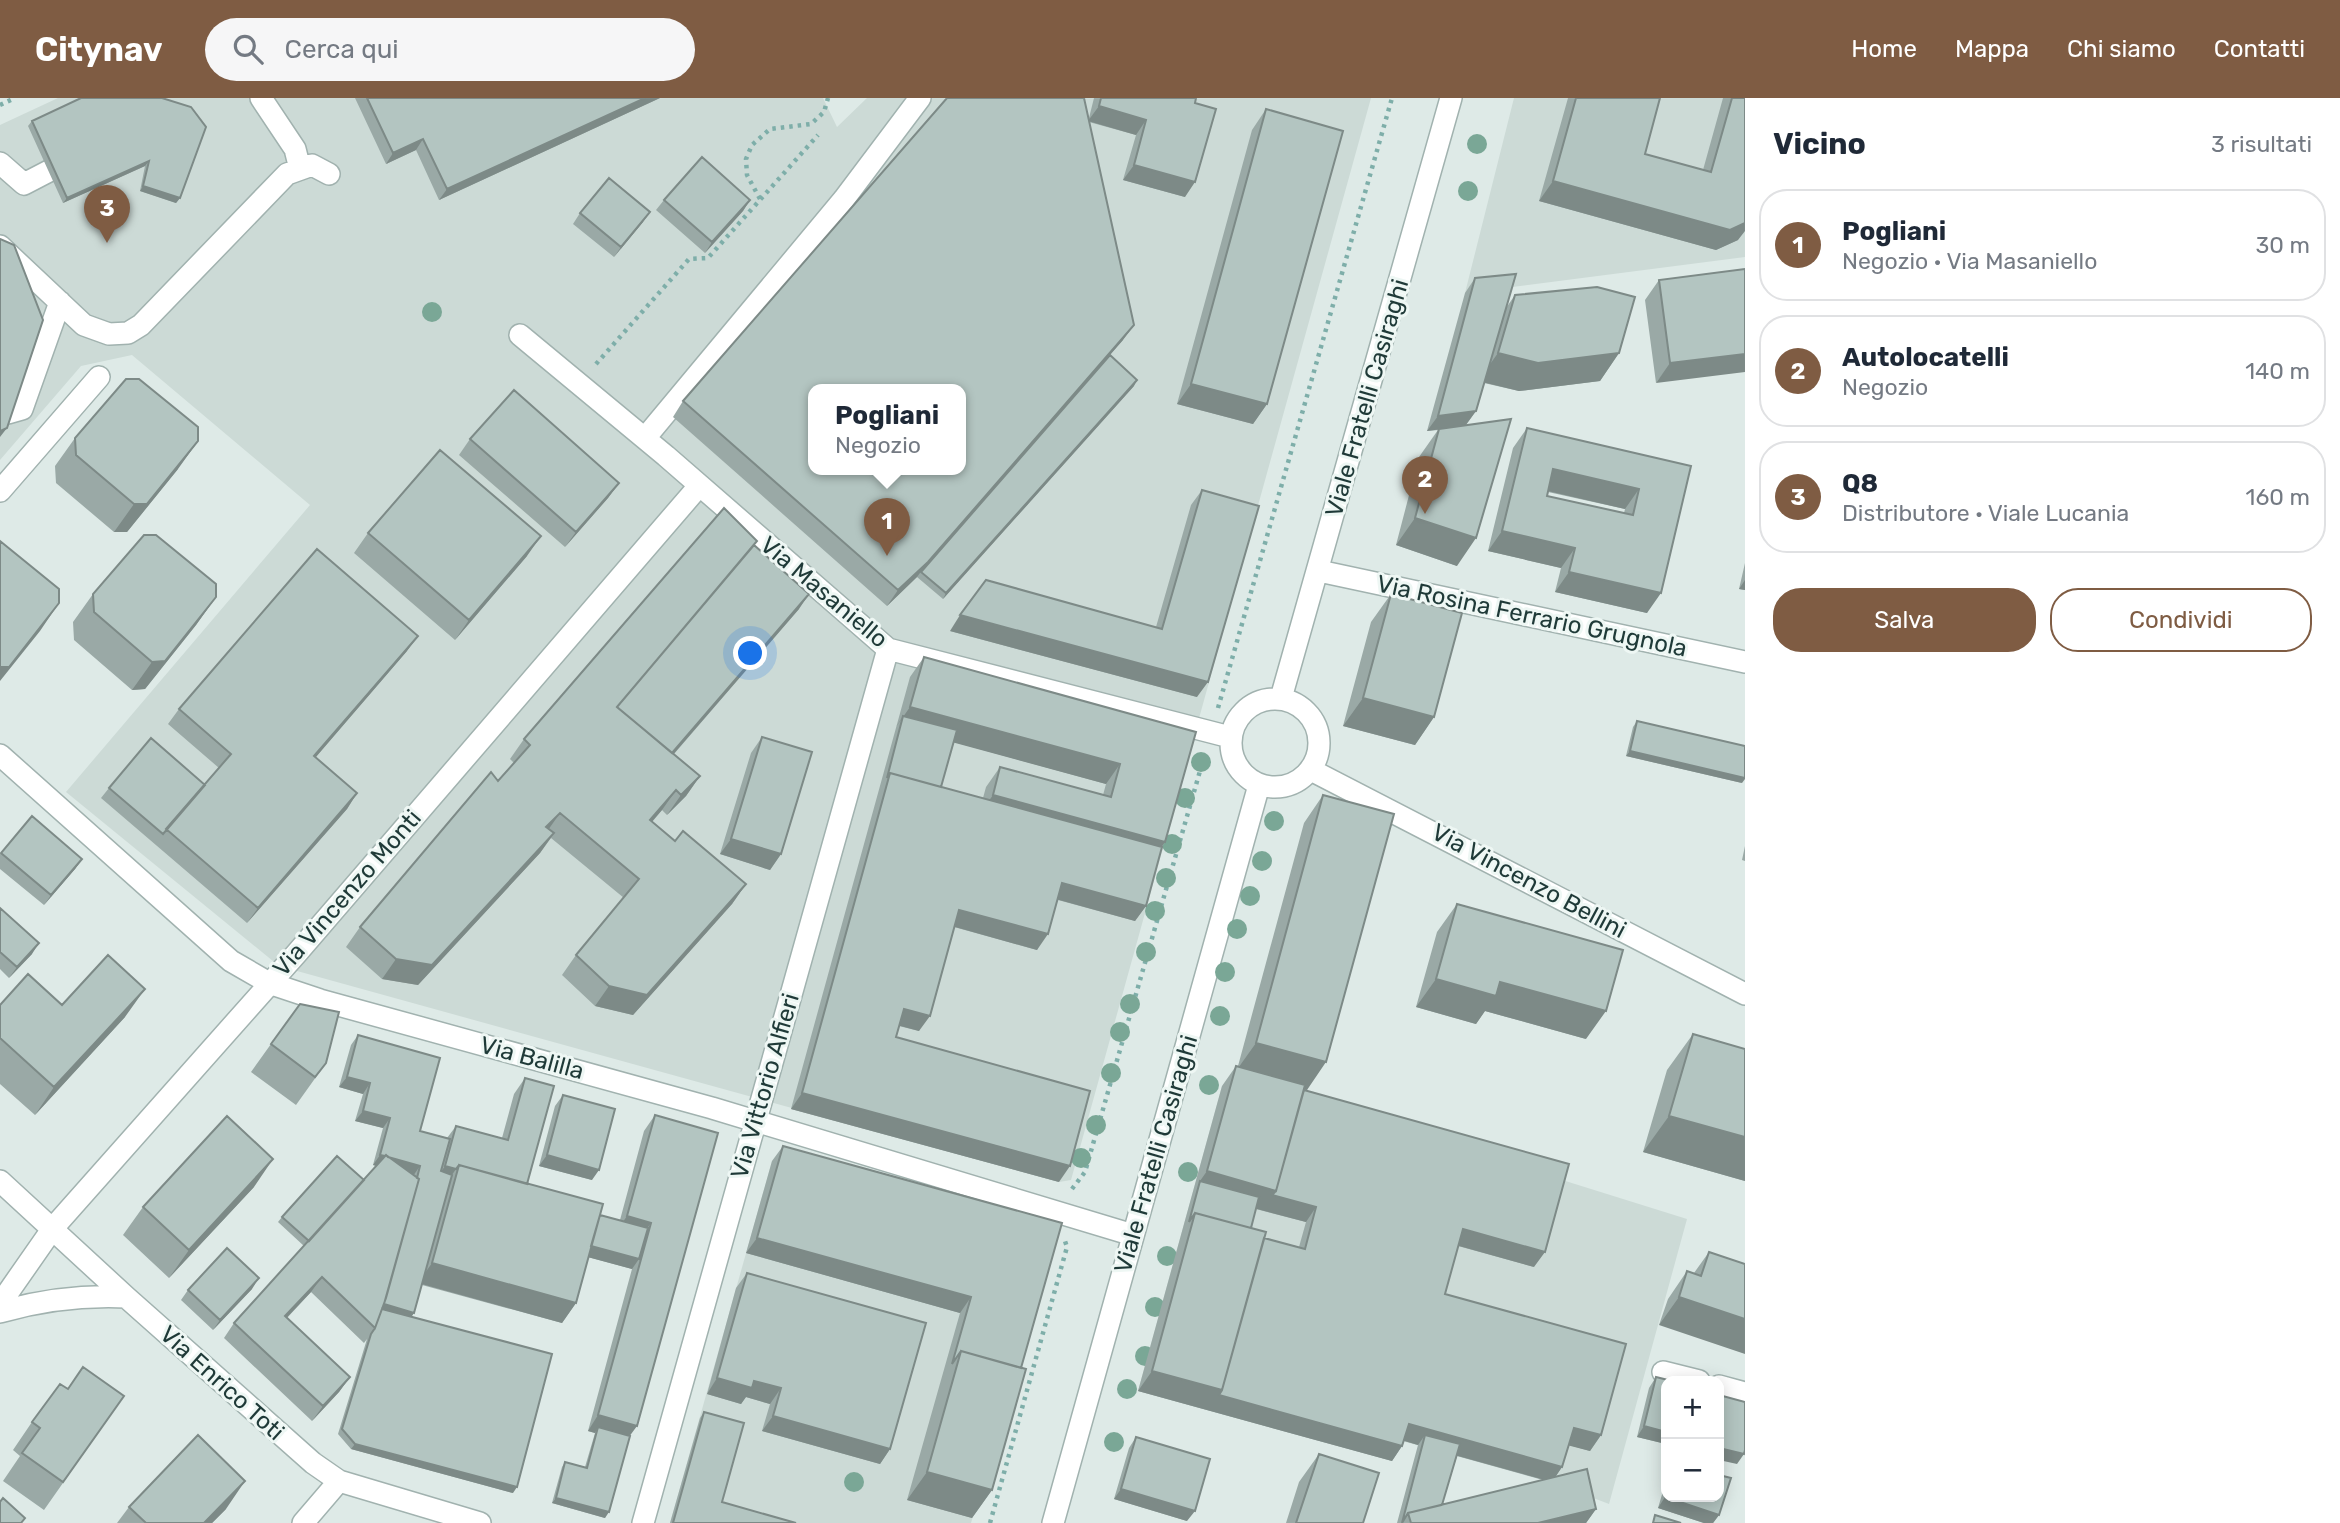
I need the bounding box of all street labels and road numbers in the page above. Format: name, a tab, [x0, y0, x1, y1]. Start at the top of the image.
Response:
street label: Viale Fratelli Casiraghi	[1320, 276, 1414, 520]
street label: Via Masaniello	[755, 531, 893, 653]
street label: Via Rosina Ferrario Grugnola	[1374, 569, 1690, 663]
street label: Via Vincenzo Monti	[267, 804, 427, 982]
street label: Via Vincenzo Bellini	[1427, 818, 1631, 944]
street label: Via Vittorio Alfieri	[725, 990, 805, 1182]
street label: Via Balilla	[477, 1031, 587, 1085]
street label: Viale Fratelli Casiraghi	[1109, 1032, 1203, 1276]
street label: Via Enrico Toti	[154, 1320, 290, 1446]

